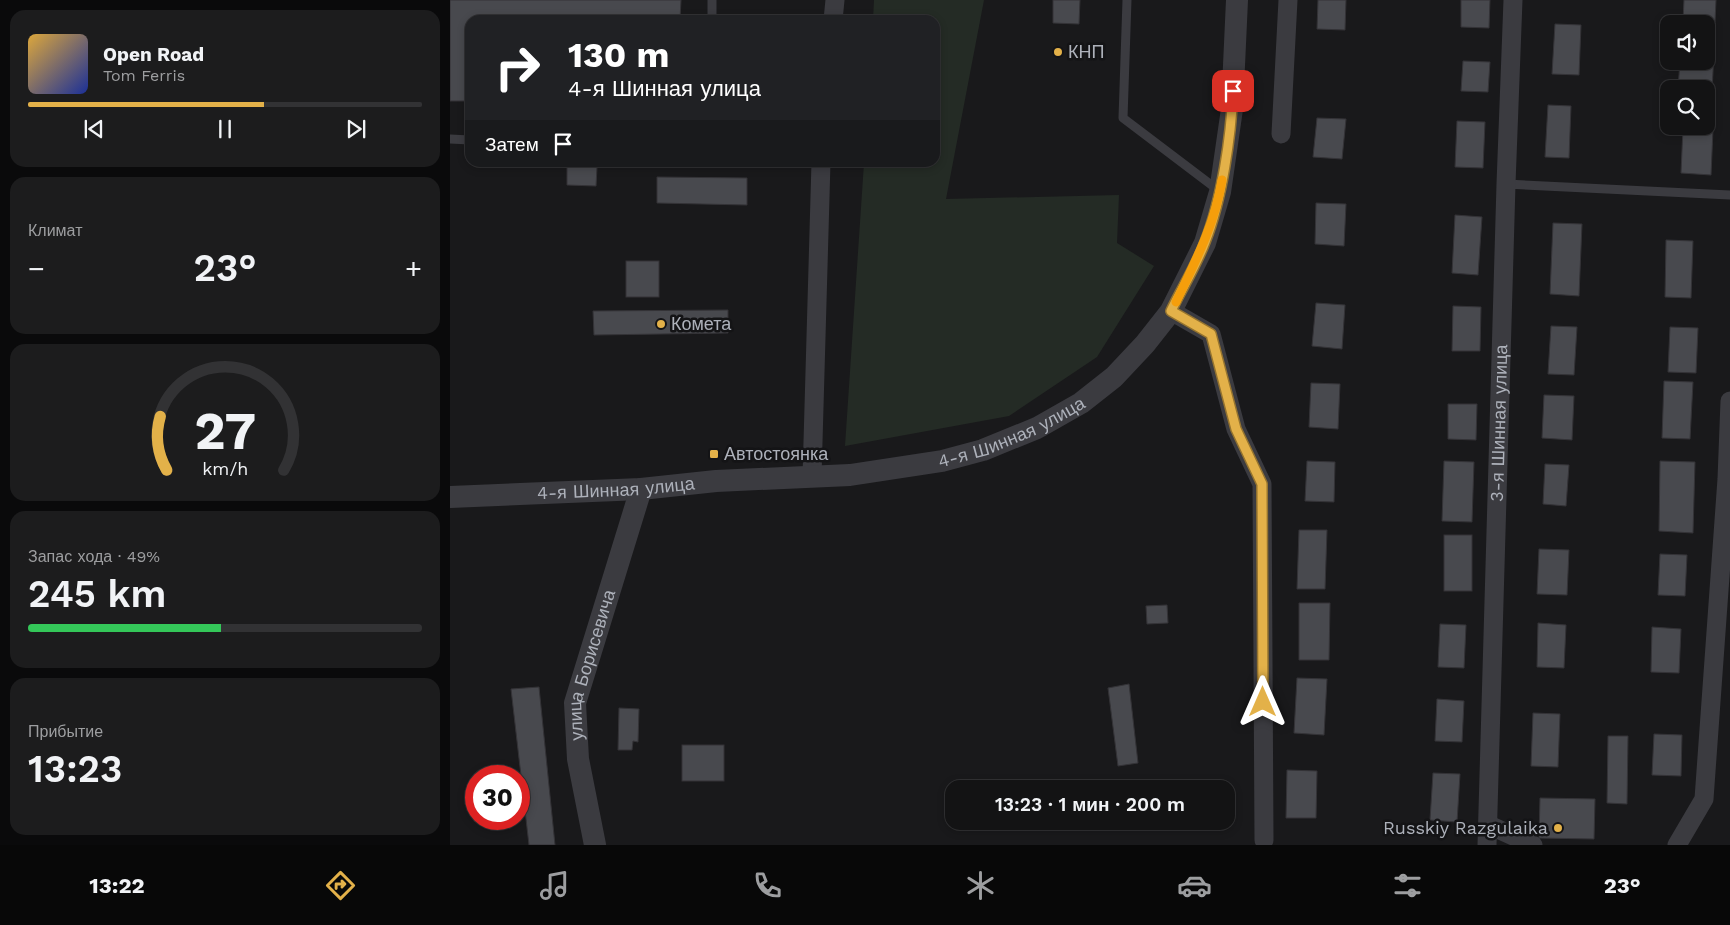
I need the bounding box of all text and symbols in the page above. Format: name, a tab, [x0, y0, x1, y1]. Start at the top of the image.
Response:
map controls	[1660, 15, 1715, 135]
button: sound	[1660, 15, 1715, 70]
text: 130 m	[568, 34, 669, 76]
icon: right	[485, 35, 550, 100]
place label: КНП	[1068, 41, 1104, 62]
text: Open Road	[103, 43, 204, 66]
marker: КНП	[1052, 46, 1064, 58]
text: Tom Ferris	[103, 66, 185, 85]
pin	[1212, 70, 1254, 112]
text: 4-я Шинная улица	[568, 76, 761, 101]
icon: arrive	[1219, 77, 1247, 105]
button: search	[1660, 80, 1715, 135]
icon: previous	[80, 115, 108, 143]
icon: pause	[211, 115, 239, 143]
icon: next	[342, 115, 370, 143]
icon: arrive	[549, 130, 577, 158]
text: Затем	[485, 133, 539, 156]
text: Климат	[28, 221, 82, 240]
text: 23°	[193, 246, 257, 290]
text: −	[28, 252, 45, 285]
text: +	[405, 252, 422, 285]
place label: Комета	[671, 313, 732, 334]
marker: Комета	[655, 318, 667, 330]
street label: 3-я Шинная улица	[1486, 343, 1511, 502]
street label: 4-я Шинная улица	[936, 392, 1089, 472]
text: 27	[194, 401, 256, 462]
place label: Автостоянка	[724, 443, 829, 464]
marker: Автостоянка	[708, 448, 720, 460]
text: km/h	[202, 458, 248, 479]
street label: 4-я Шинная улица	[536, 472, 697, 503]
text: Запас хода · 49%	[28, 547, 160, 566]
text: 245 km	[28, 572, 166, 616]
street label: улица Борисевича	[564, 586, 620, 741]
position arrow	[1236, 675, 1288, 727]
text: Прибытие	[28, 722, 103, 741]
text: 13:23	[28, 747, 122, 791]
speed limit sign: 30	[465, 765, 530, 830]
text: 13:23 · 1 мин · 200 m	[995, 793, 1185, 816]
place label: Russkiy Razgulaika	[1383, 817, 1548, 838]
marker: Russkiy Razgulaika	[1552, 822, 1564, 834]
icon: directions	[323, 868, 358, 903]
icon: music	[537, 868, 572, 903]
icon: phone	[750, 868, 785, 903]
icon: climate	[963, 868, 998, 903]
icon: car	[1177, 868, 1212, 903]
icon: filters	[1390, 868, 1425, 903]
text: 13:22	[89, 873, 145, 898]
text: 23°	[1604, 873, 1641, 898]

